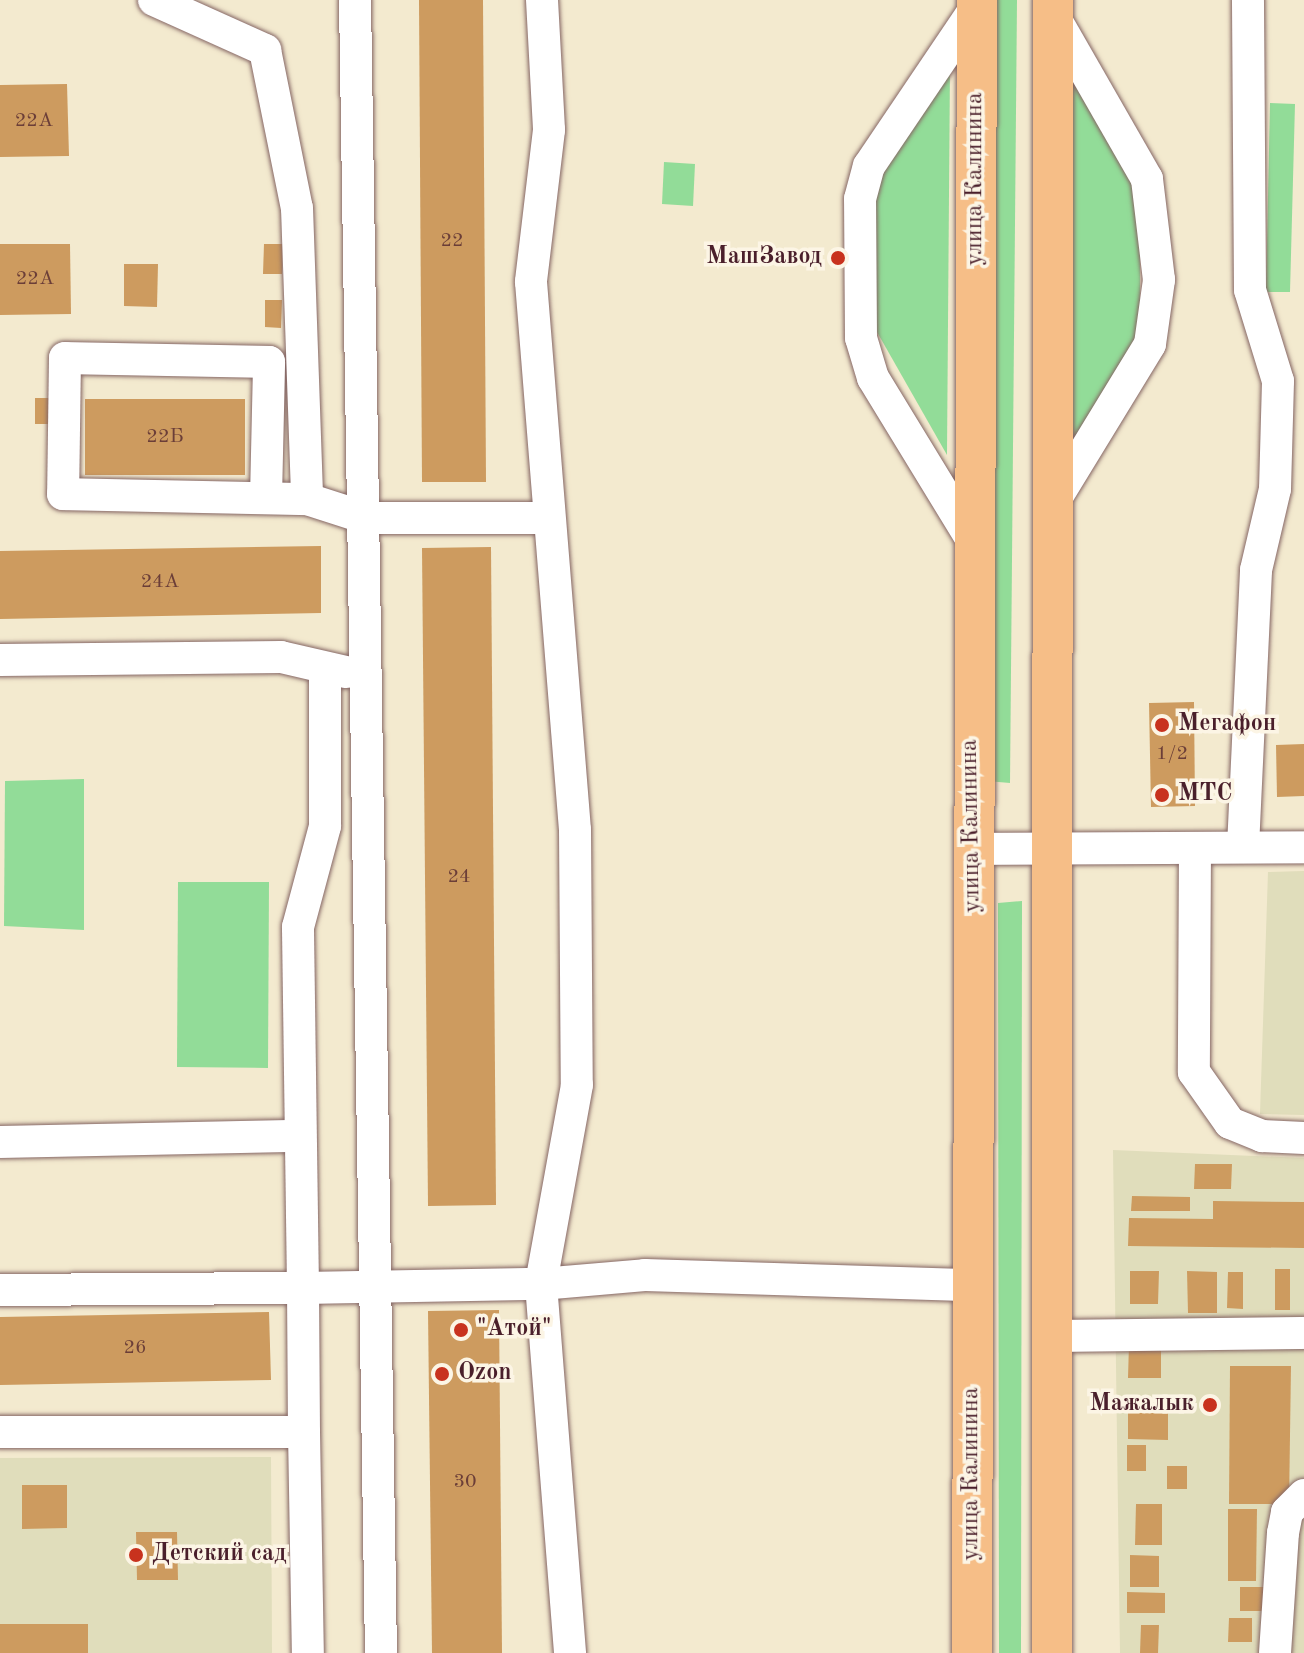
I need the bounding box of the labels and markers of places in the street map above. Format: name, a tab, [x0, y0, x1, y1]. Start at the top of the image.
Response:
place label: МашЗавод	[706, 244, 822, 272]
marker: МашЗавод	[829, 249, 847, 267]
place label: Мегафон	[1178, 711, 1276, 739]
marker: Мегафон	[1153, 716, 1171, 734]
place label: МТС	[1178, 781, 1232, 809]
marker: МТС	[1153, 786, 1171, 804]
place label: "Атой"	[477, 1316, 551, 1344]
marker: "Атой"	[452, 1321, 470, 1339]
place label: Ozon	[458, 1360, 512, 1388]
marker: Ozon	[433, 1365, 451, 1383]
place label: Мажалык	[1089, 1391, 1194, 1419]
marker: Мажалык	[1201, 1396, 1219, 1414]
place label: Детский сад	[152, 1541, 287, 1569]
marker: Детский сад	[127, 1546, 145, 1564]

